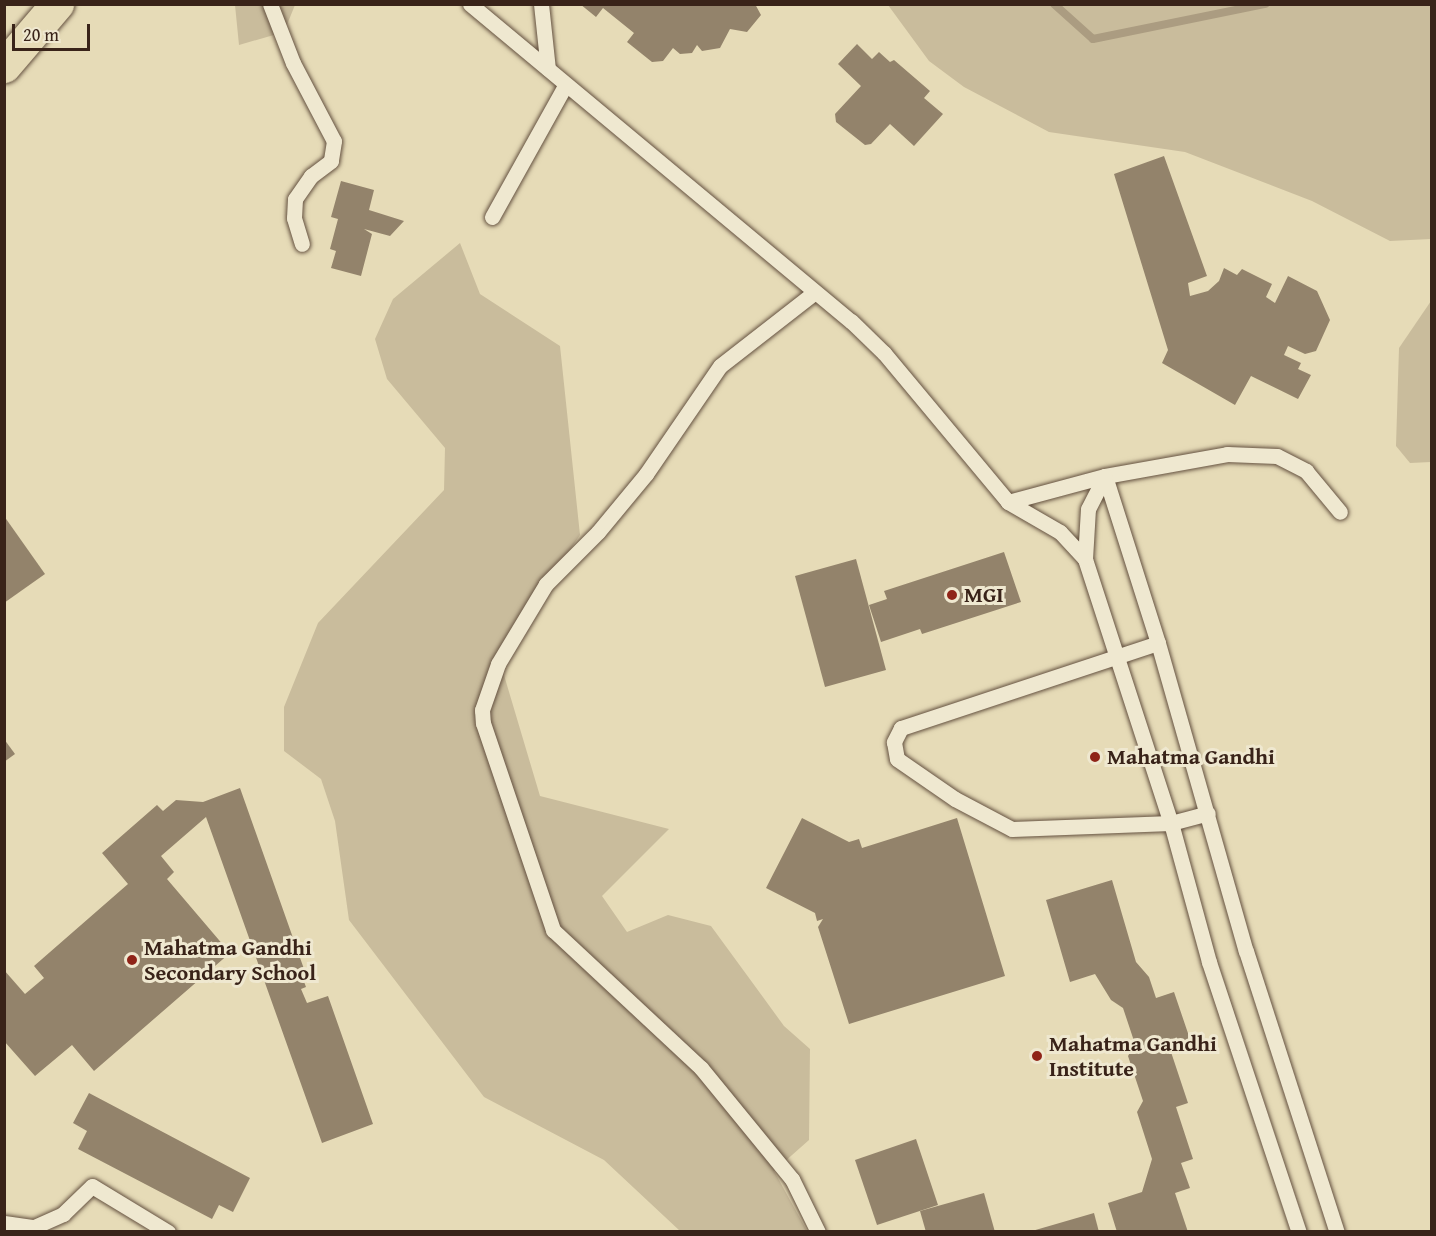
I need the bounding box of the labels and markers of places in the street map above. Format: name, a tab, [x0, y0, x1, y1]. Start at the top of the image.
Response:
place label: MGI	[964, 582, 1004, 608]
marker: MGI	[945, 588, 959, 602]
place label: Mahatma Gandhi	[1107, 744, 1275, 770]
marker: Mahatma Gandhi	[1088, 750, 1102, 764]
place label: Mahatma Gandhi Secondary School	[144, 934, 316, 986]
marker: Mahatma Gandhi Secondary School	[125, 953, 139, 967]
place label: Mahatma Gandhi Institute	[1049, 1030, 1217, 1082]
marker: Mahatma Gandhi Institute	[1030, 1049, 1044, 1063]

